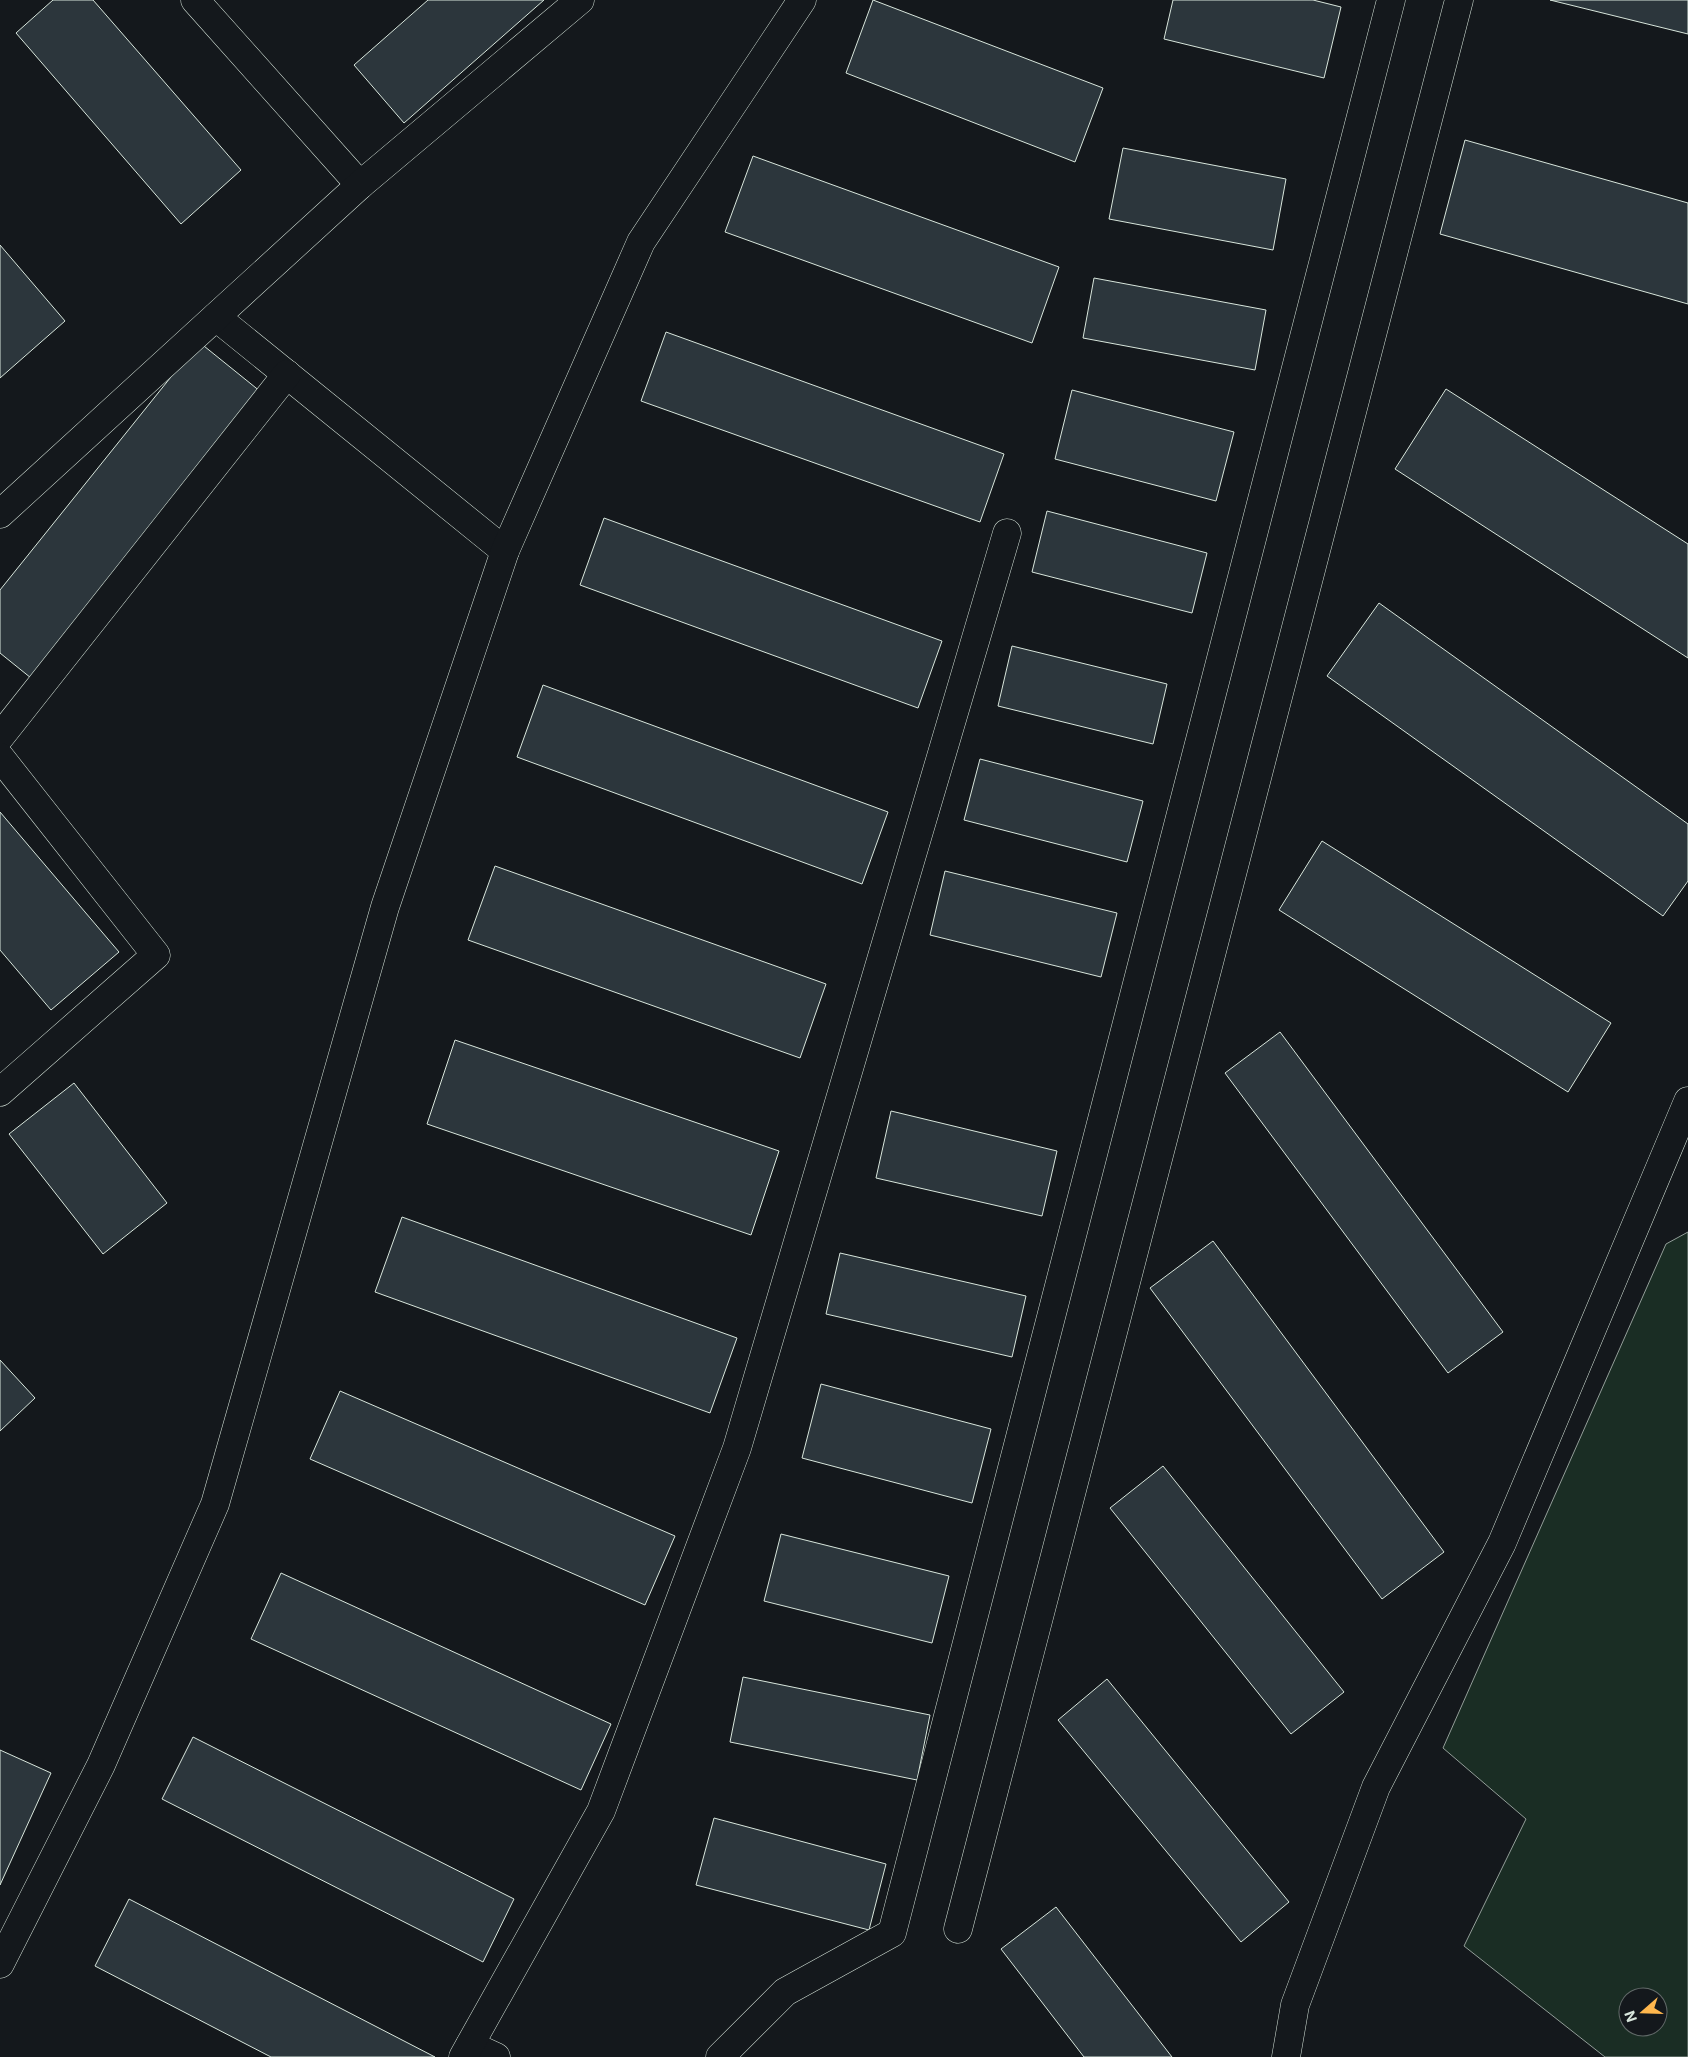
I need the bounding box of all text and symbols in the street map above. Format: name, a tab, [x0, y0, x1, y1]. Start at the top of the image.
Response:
north arrow	[1618, 1987, 1668, 2037]
text: N	[1621, 2009, 1640, 2025]

